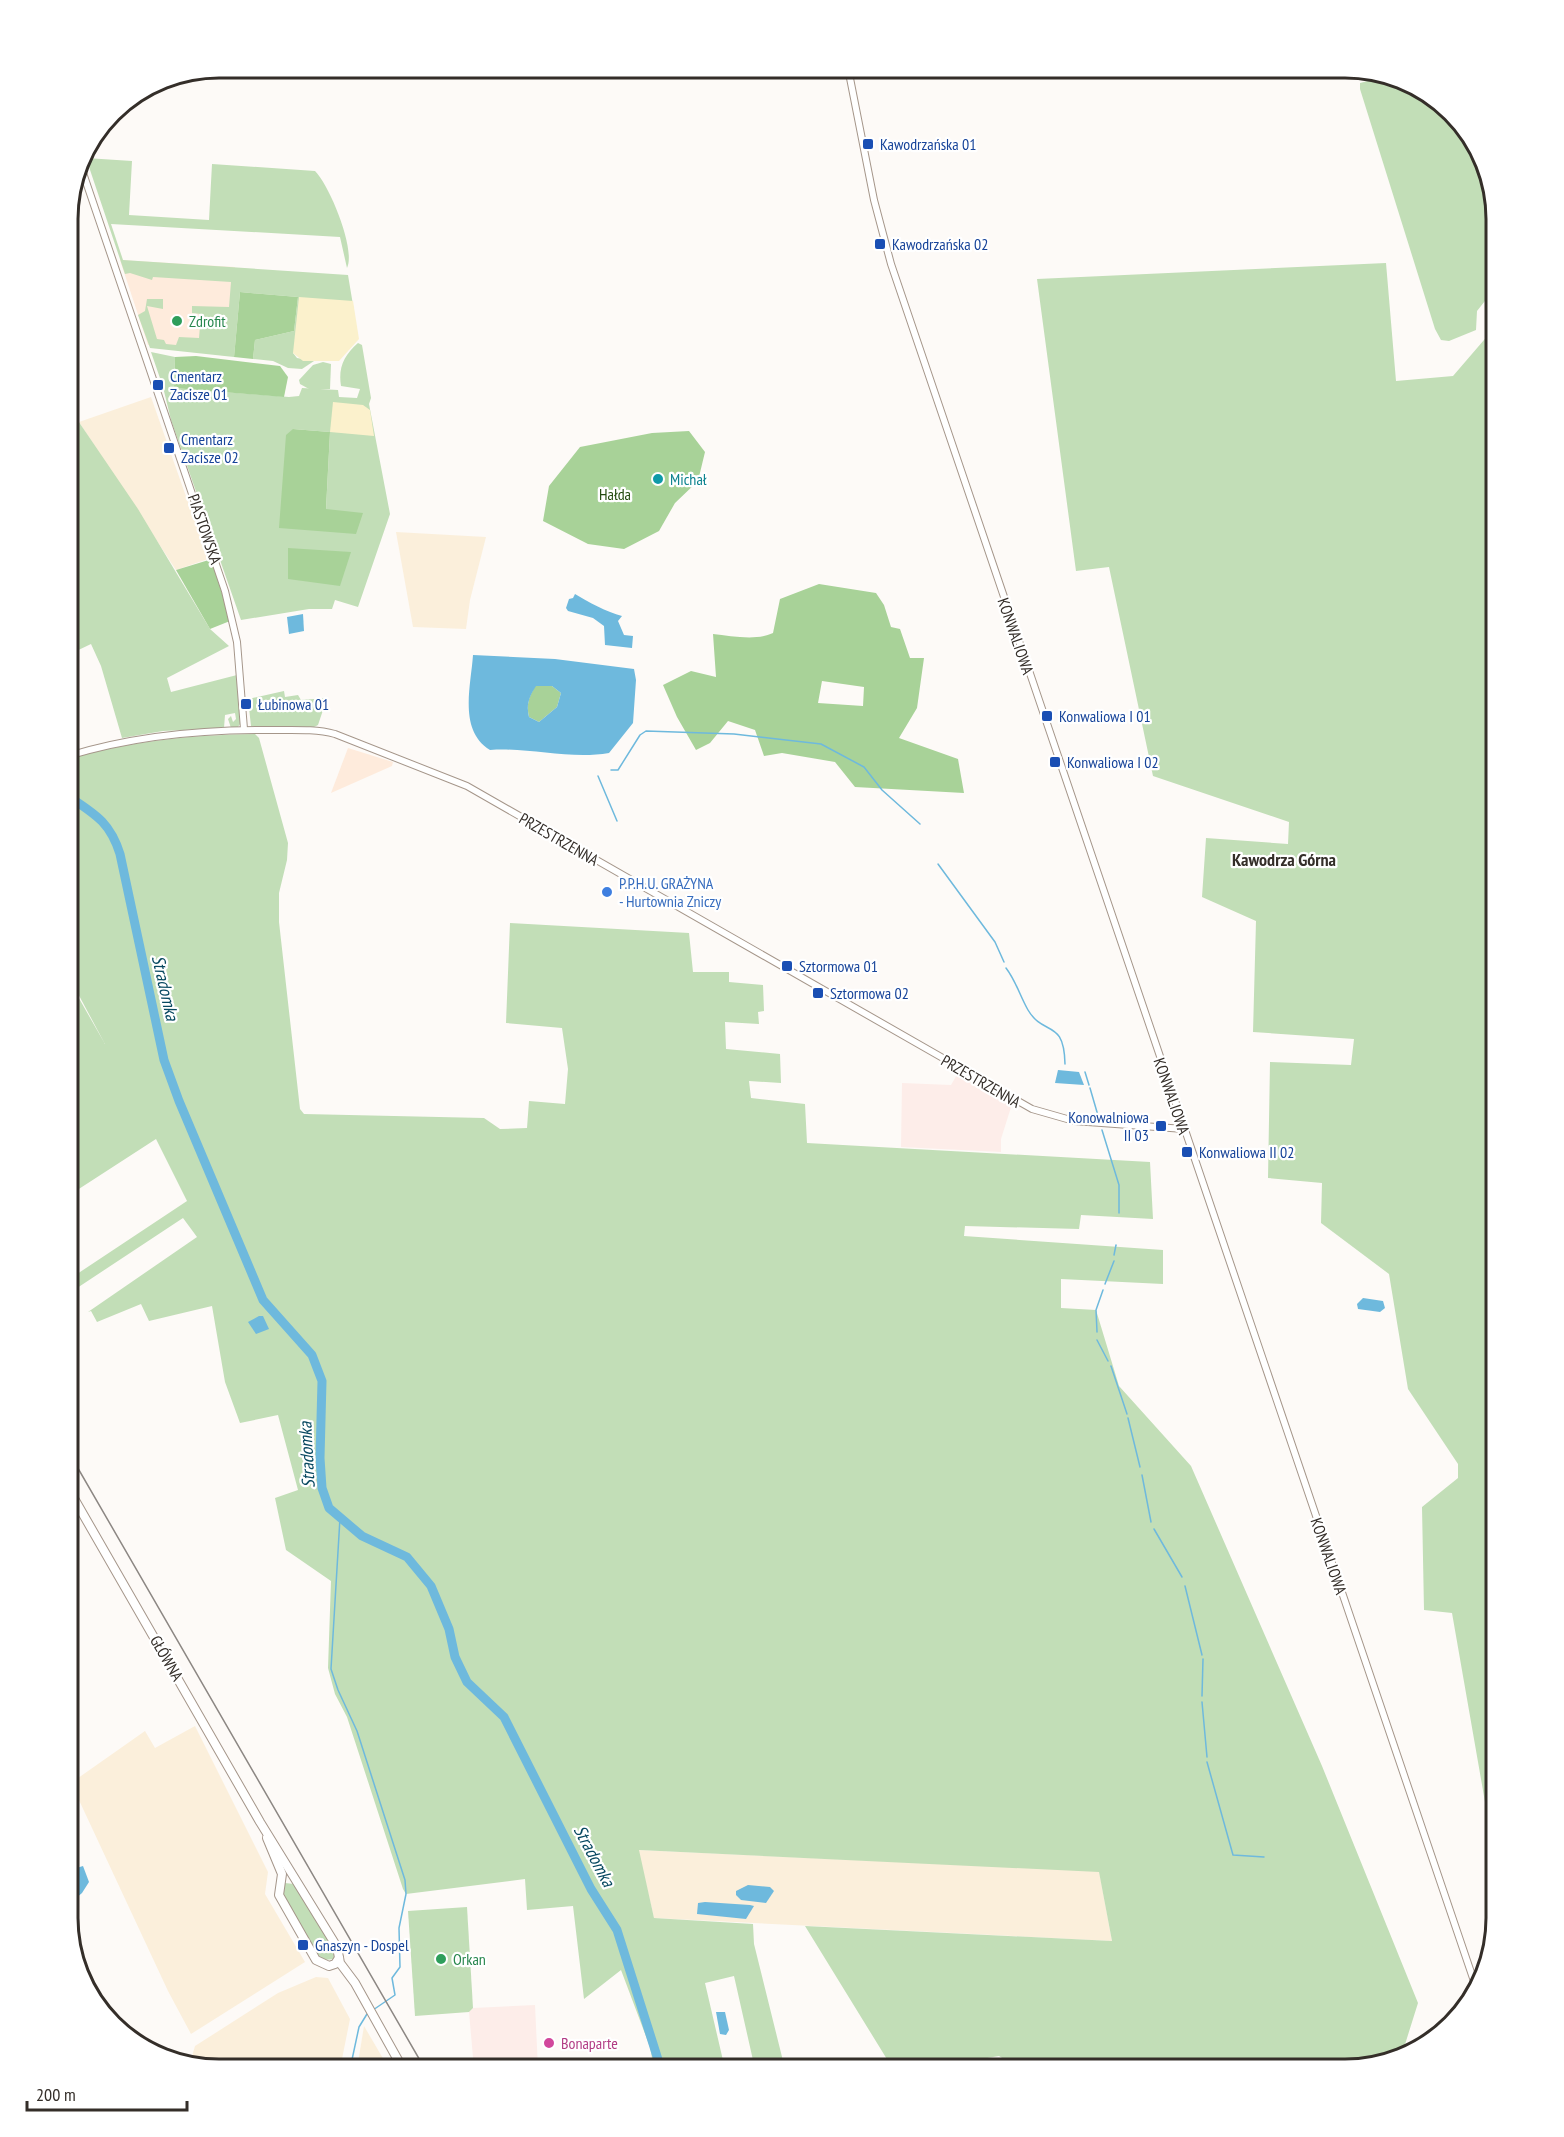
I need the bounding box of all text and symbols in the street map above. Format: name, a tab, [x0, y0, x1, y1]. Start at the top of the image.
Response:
place label: Kawodrzańska 01	[880, 134, 976, 154]
marker: Kawodrzańska 01	[861, 137, 875, 151]
place label: Kawodrzańska 02	[892, 234, 988, 254]
marker: Kawodrzańska 02	[873, 237, 887, 251]
place label: Zdrofit	[189, 311, 226, 331]
marker: Zdrofit	[170, 314, 184, 328]
place label: Cmentarz Zacisze 01	[170, 366, 228, 404]
marker: Cmentarz Zacisze 01	[151, 378, 165, 392]
place label: Cmentarz Zacisze 02	[181, 429, 239, 467]
marker: Cmentarz Zacisze 02	[162, 441, 176, 455]
place label: Michał	[670, 469, 707, 489]
marker: Michał	[651, 472, 665, 486]
park label: Hałda	[599, 484, 631, 504]
street label: PIASTOWSKA	[184, 491, 226, 567]
street label: KONWALIOWA	[994, 595, 1039, 677]
place label: Łubinowa 01	[258, 694, 329, 714]
marker: Łubinowa 01	[239, 697, 253, 711]
place label: Konwaliowa I 01	[1059, 706, 1151, 726]
marker: Konwaliowa I 01	[1040, 709, 1054, 723]
place label: Konwaliowa I 02	[1067, 752, 1159, 772]
marker: Konwaliowa I 02	[1048, 755, 1062, 769]
street label: PRZESTRZENNA	[516, 808, 603, 870]
district label: Kawodrza Górna	[1232, 848, 1336, 871]
place label: P.P.H.U. GRAŻYNA - Hurtownia Zniczy	[619, 873, 721, 911]
marker: P.P.H.U. GRAŻYNA - Hurtownia Zniczy	[600, 885, 614, 899]
water label: Stradomka	[147, 953, 184, 1024]
place label: Sztormowa 01	[799, 956, 878, 976]
marker: Sztormowa 01	[780, 959, 794, 973]
place label: Sztormowa 02	[830, 983, 909, 1003]
marker: Sztormowa 02	[811, 986, 825, 1000]
street label: PRZESTRZENNA	[938, 1050, 1025, 1112]
street label: KONWALIOWA	[1150, 1055, 1195, 1137]
place label: Konowalniowa II 03	[1068, 1107, 1149, 1145]
marker: Konowalniowa II 03	[1154, 1119, 1168, 1133]
place label: Konwaliowa II 02	[1199, 1142, 1295, 1162]
marker: Konwaliowa II 02	[1180, 1145, 1194, 1159]
water label: Stradomka	[293, 1421, 320, 1489]
street label: KONWALIOWA	[1307, 1515, 1352, 1597]
street label: GŁÓWNA	[146, 1632, 188, 1685]
water label: Stradomka	[569, 1821, 621, 1891]
place label: Gnaszyn - Dospel	[315, 1935, 409, 1955]
marker: Gnaszyn - Dospel	[296, 1938, 310, 1952]
place label: Orkan	[453, 1949, 486, 1969]
marker: Orkan	[434, 1952, 448, 1966]
place label: Bonaparte	[561, 2033, 618, 2053]
marker: Bonaparte	[542, 2036, 556, 2050]
scale bar	[27, 2074, 188, 2112]
text: 200 m	[36, 2083, 76, 2106]

